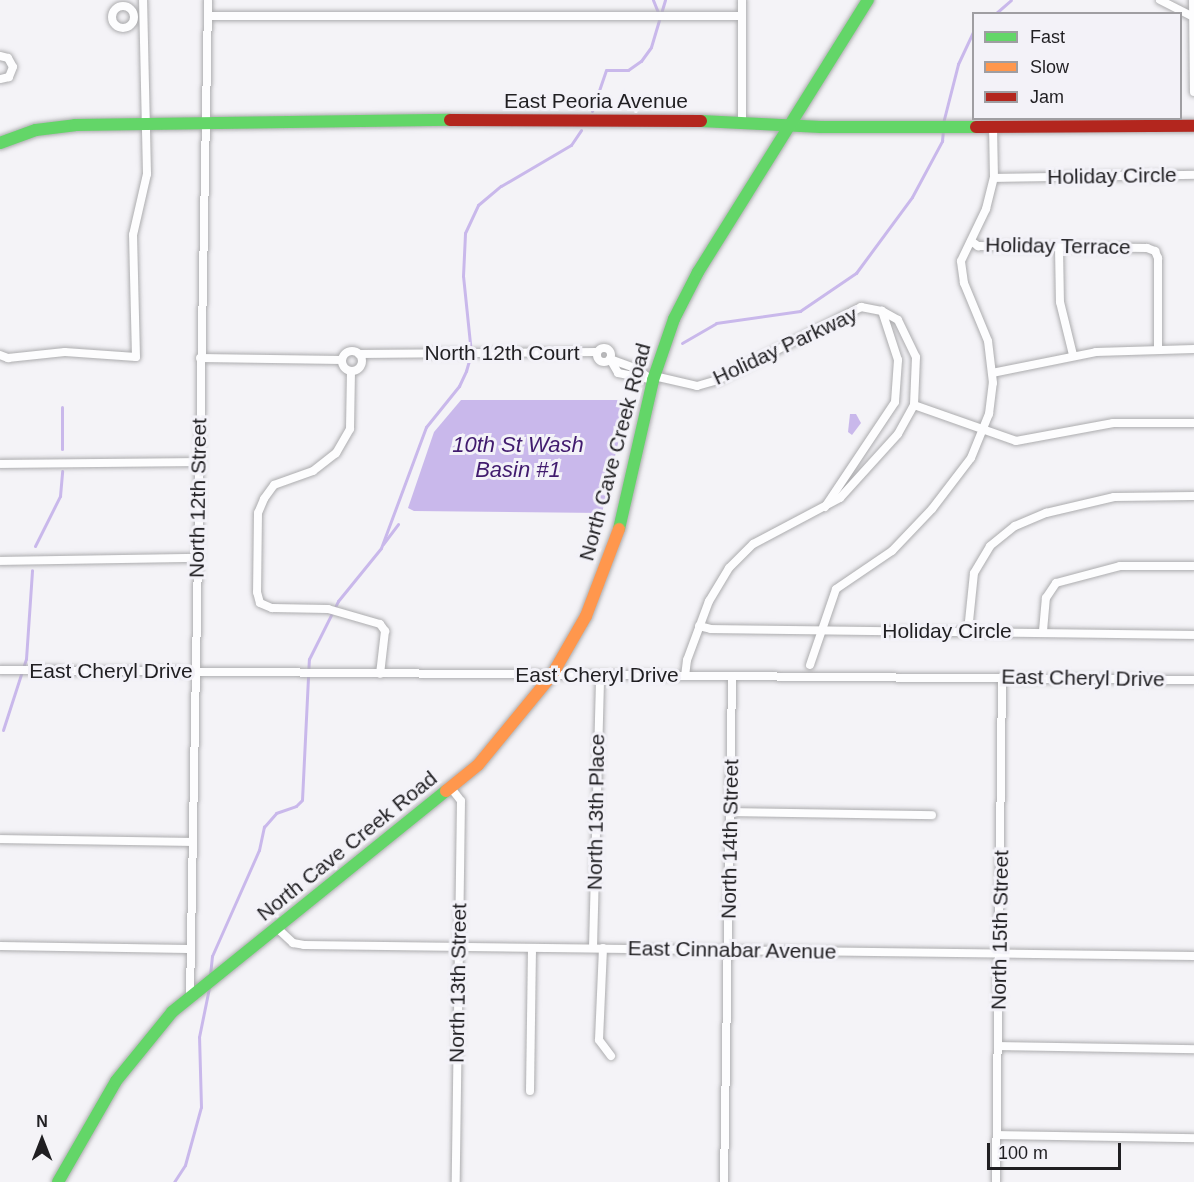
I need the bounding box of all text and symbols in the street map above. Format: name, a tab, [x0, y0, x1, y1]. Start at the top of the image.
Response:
legend	[972, 12, 1182, 120]
text: Fast	[1030, 27, 1065, 47]
text: Slow	[1030, 57, 1069, 77]
text: Jam	[1030, 87, 1064, 107]
street label: East Peoria Avenue	[503, 88, 689, 114]
street label: Holiday Circle	[1047, 162, 1177, 190]
street label: Holiday Terrace	[985, 232, 1131, 260]
street label: Holiday Parkway	[709, 302, 861, 390]
street label: North 12th Court	[424, 340, 580, 366]
street label: North Cave Creek Road	[574, 341, 656, 563]
street label: North 12th Street	[184, 418, 212, 578]
water label: 10th St Wash Basin #1	[452, 431, 584, 482]
street label: Holiday Circle	[882, 618, 1012, 644]
street label: East Cheryl Drive	[29, 658, 193, 684]
street label: East Cheryl Drive	[515, 662, 679, 688]
street label: East Cheryl Drive	[1001, 664, 1165, 692]
street label: North 13th Place	[582, 734, 610, 890]
street label: North 14th Street	[716, 759, 744, 919]
street label: North Cave Creek Road	[252, 766, 442, 926]
street label: North 15th Street	[986, 850, 1014, 1010]
street label: North 13th Street	[444, 903, 472, 1063]
street label: East Cinnabar Avenue	[627, 936, 837, 964]
north arrow	[12, 1110, 72, 1170]
text: N	[36, 1113, 48, 1130]
scale bar	[990, 1131, 1124, 1169]
text: 100 m	[998, 1143, 1048, 1163]

